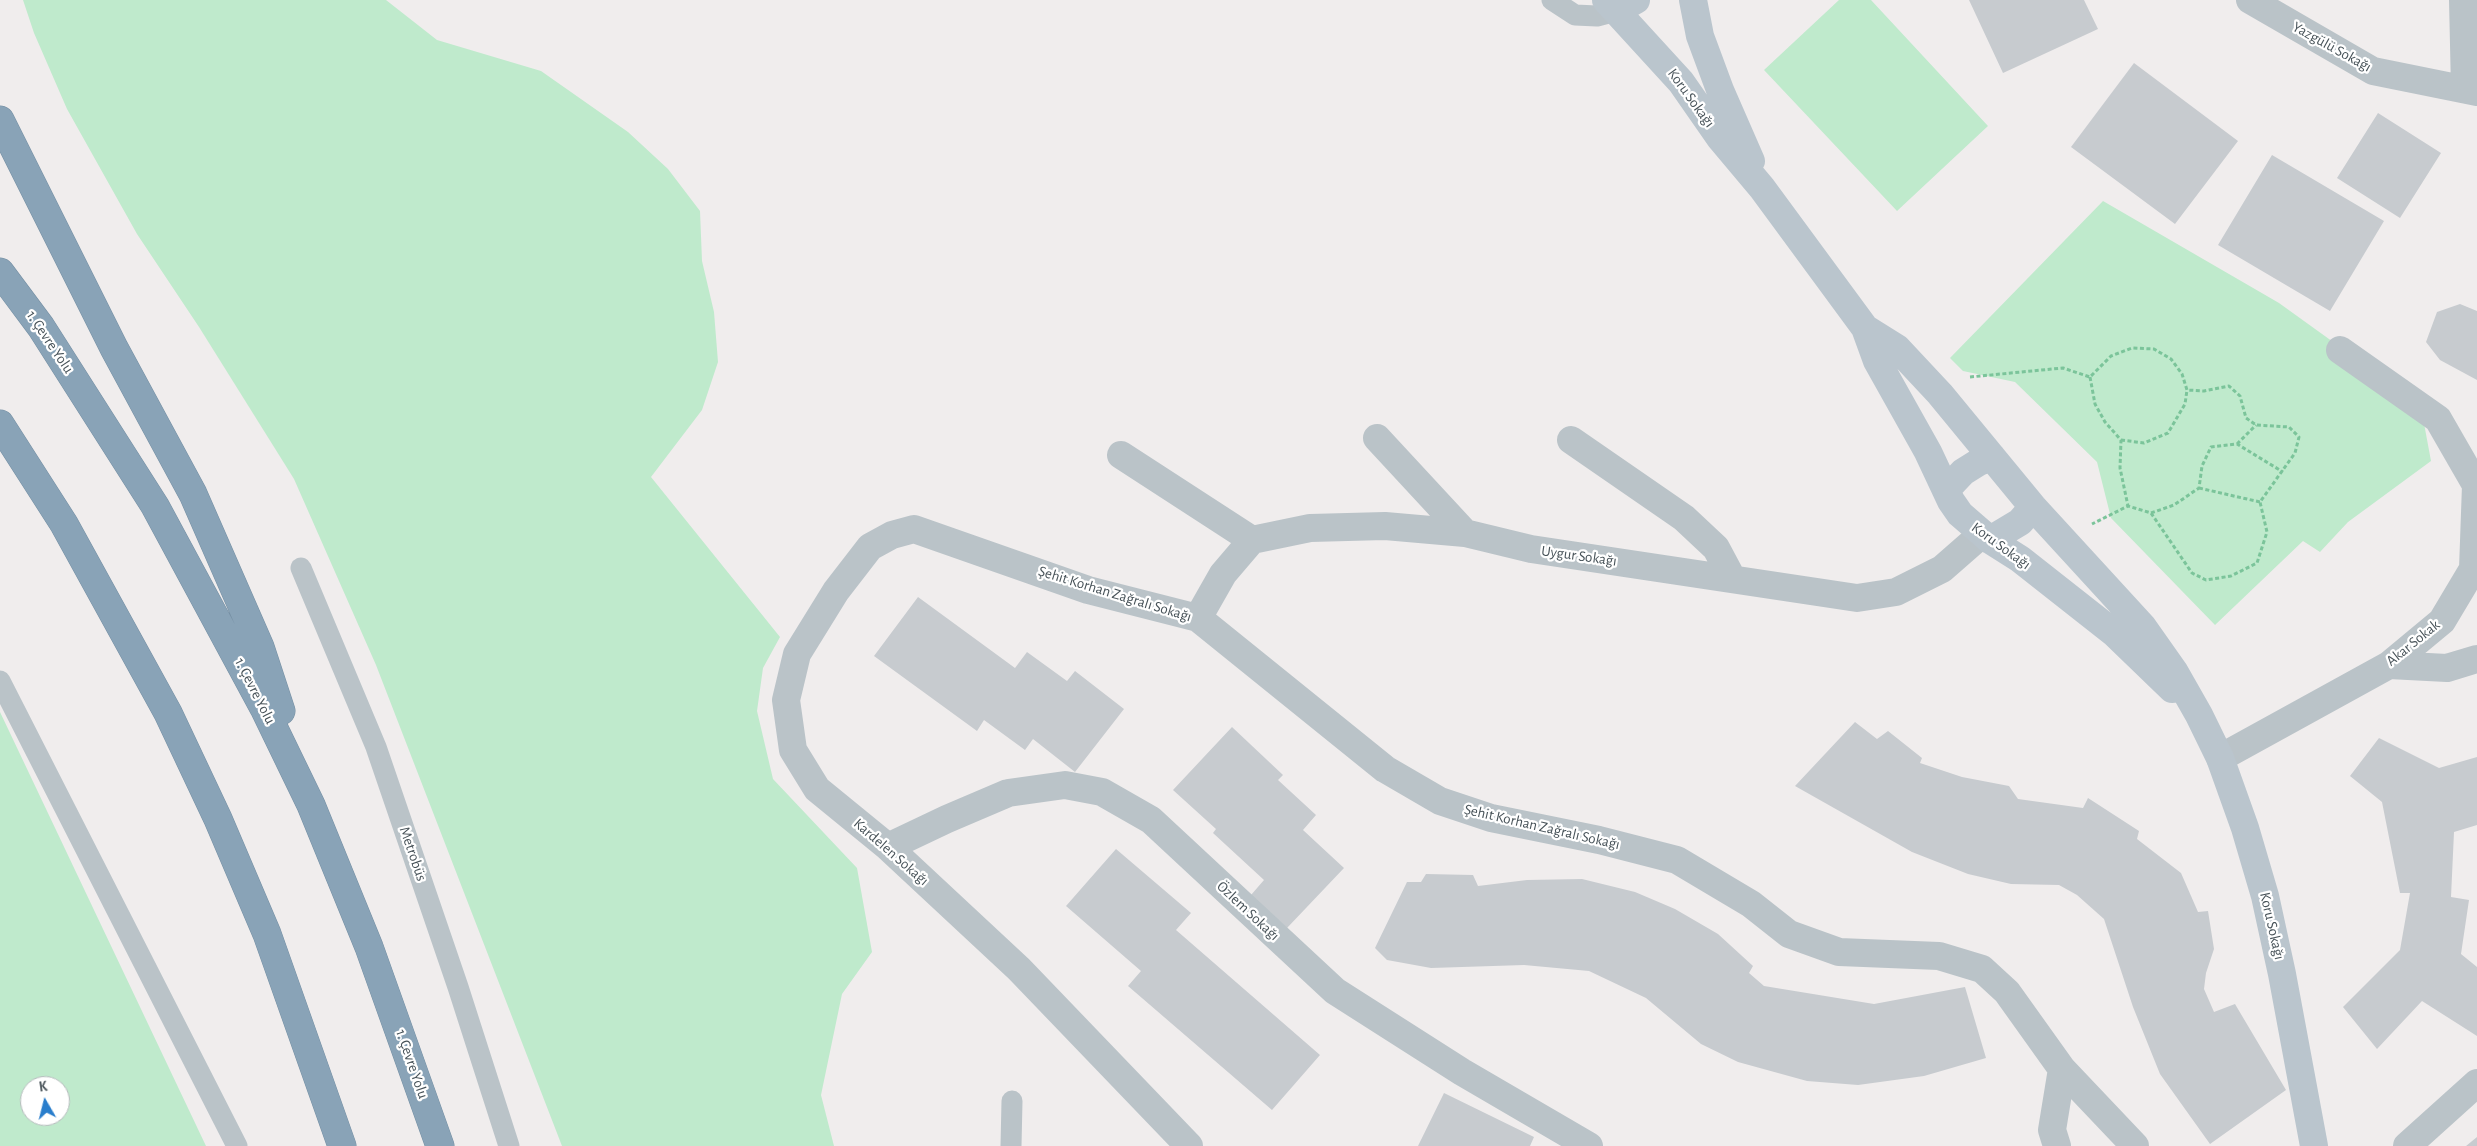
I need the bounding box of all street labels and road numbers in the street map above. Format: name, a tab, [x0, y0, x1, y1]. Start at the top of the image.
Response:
street label: Yazgülü Sokağı	[2289, 18, 2375, 76]
street label: Koru Sokağı	[1664, 65, 1718, 131]
street label: 1. Çevre Yolu	[22, 307, 78, 377]
street label: Koru Sokağı	[1968, 519, 2034, 573]
street label: Uygur Sokağı	[1540, 542, 1618, 570]
street label: Şehit Korhan Zağralı Sokağı	[1036, 562, 1194, 626]
street label: Akar Sokak	[2383, 616, 2443, 670]
street label: 1. Çevre Yolu	[231, 655, 279, 727]
street label: Şehit Korhan Zağralı Sokağı	[1462, 800, 1622, 854]
street label: Kardelen Sokağı	[850, 814, 932, 890]
street label: Metrobüs	[395, 824, 431, 884]
street label: Özlem Sokağı	[1213, 877, 1283, 945]
street label: Koru Sokağı	[2256, 891, 2288, 961]
street label: 1. Çevre Yolu	[392, 1027, 432, 1101]

